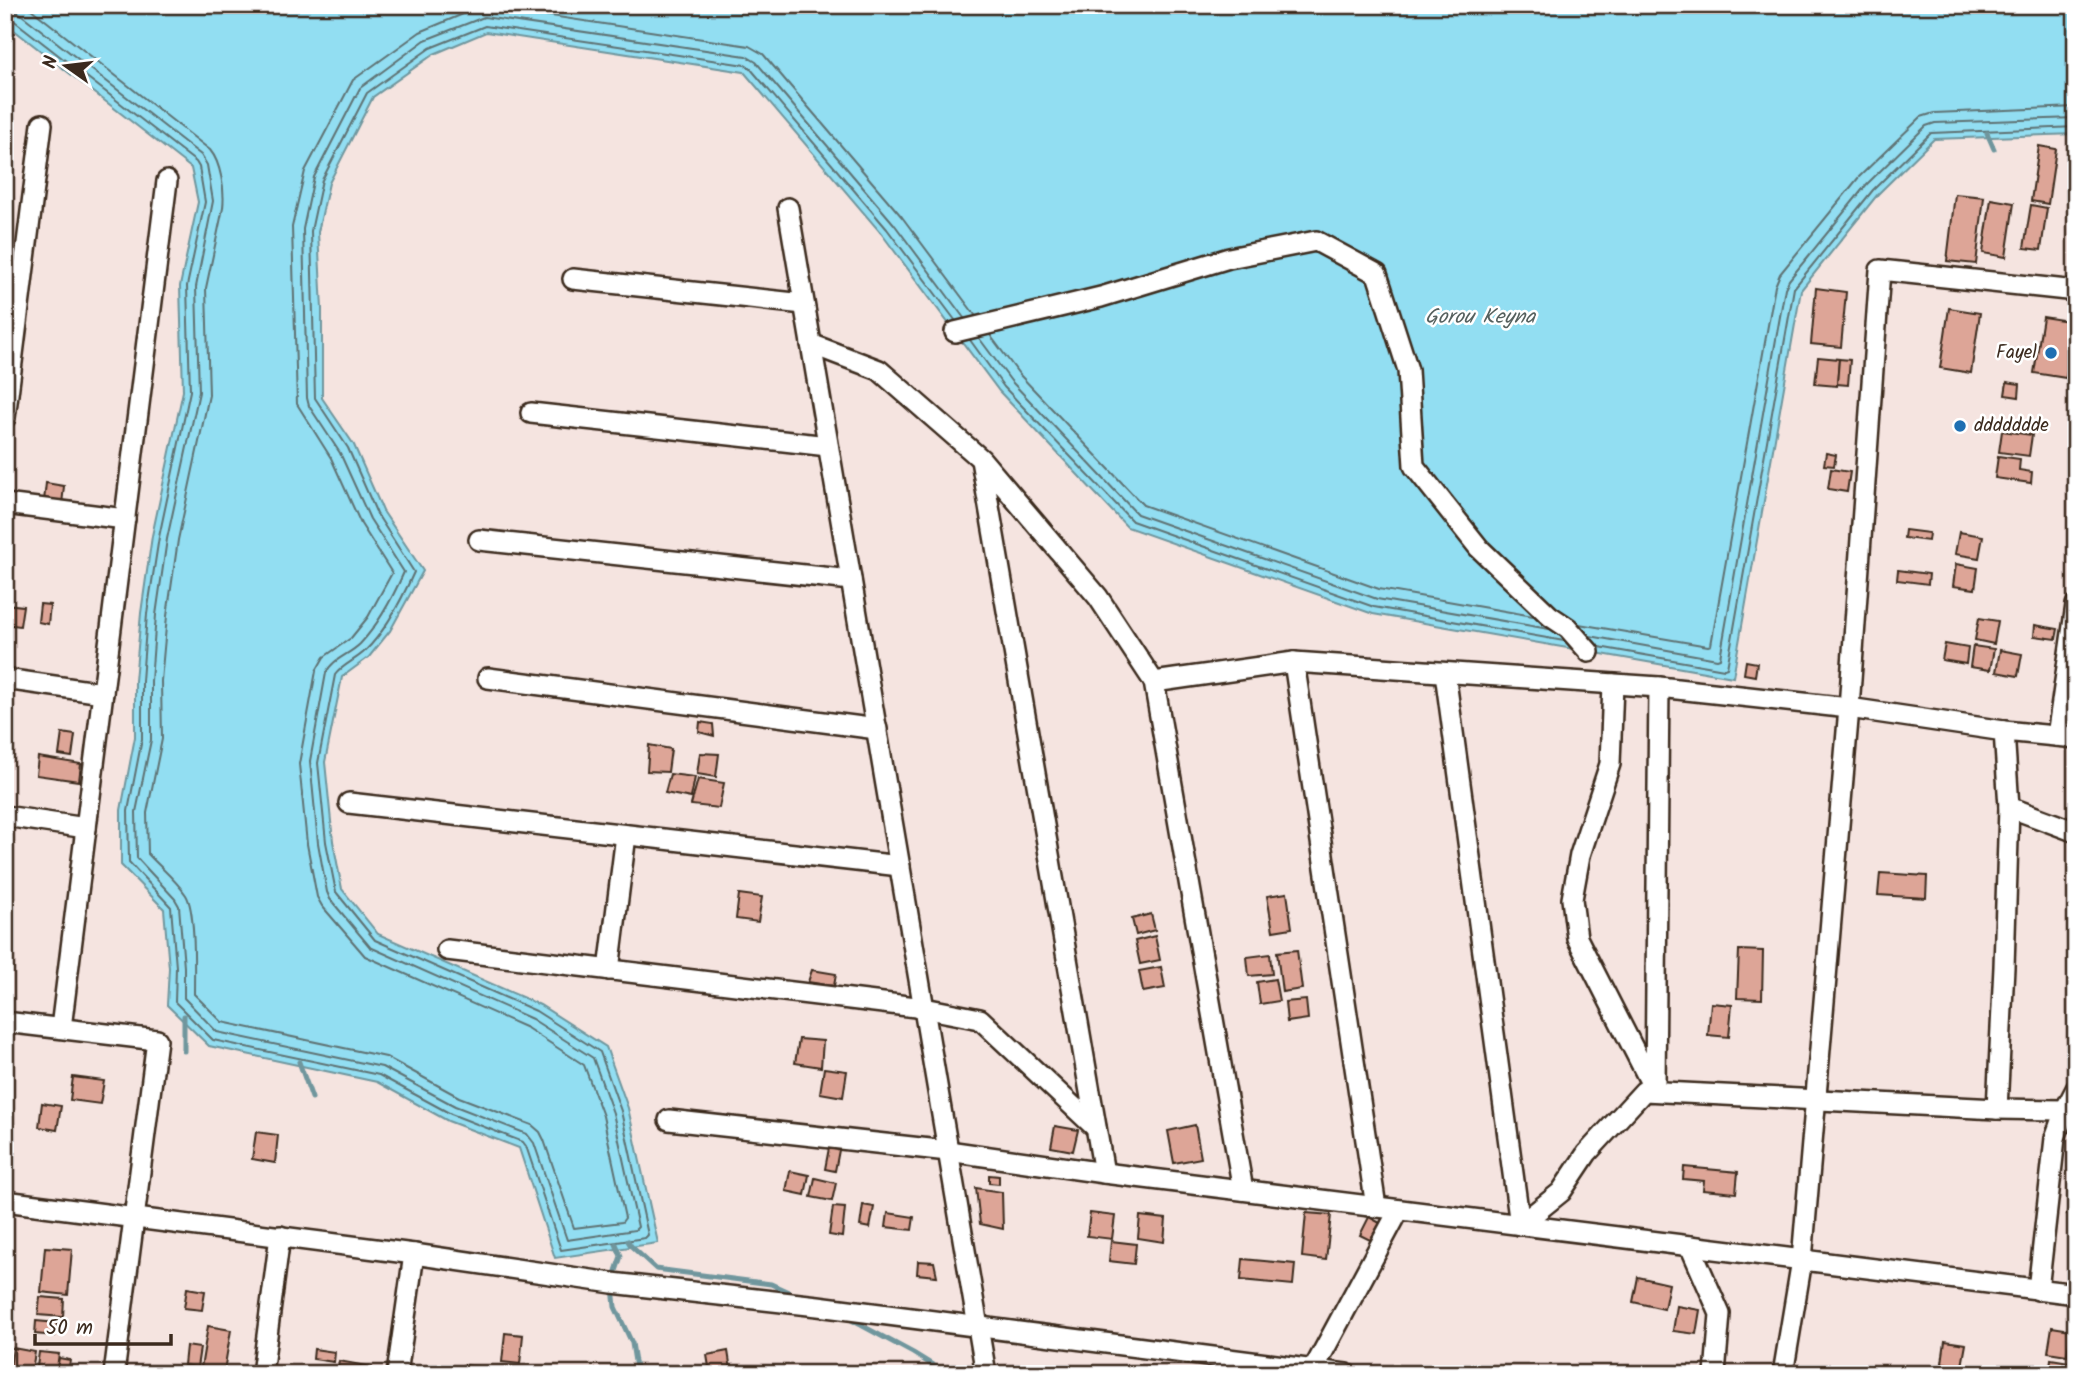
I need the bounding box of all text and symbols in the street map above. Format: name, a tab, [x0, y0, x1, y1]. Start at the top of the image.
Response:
north arrow	[32, 32, 102, 102]
text: N	[35, 53, 67, 72]
water label: Gorou Keyna	[1425, 301, 1536, 334]
place label: Fayel	[1996, 338, 2037, 368]
marker: Fayel	[2043, 345, 2059, 361]
place label: ddddddde	[1974, 411, 2049, 441]
marker: ddddddde	[1952, 418, 1968, 434]
scale bar	[35, 1302, 172, 1346]
text: 50 m	[46, 1312, 93, 1345]

